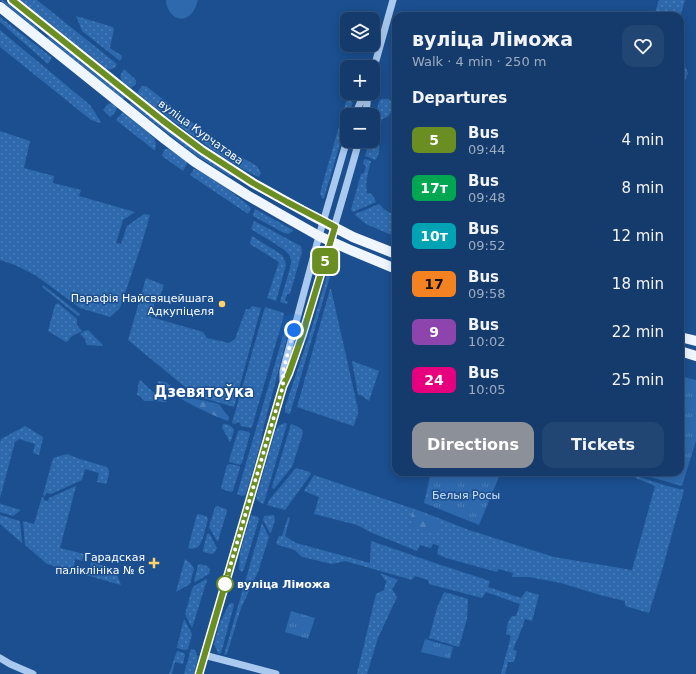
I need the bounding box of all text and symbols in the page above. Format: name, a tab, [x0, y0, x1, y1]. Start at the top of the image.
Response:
map controls	[340, 12, 380, 148]
button: layers	[340, 12, 380, 52]
button: heart	[622, 25, 664, 67]
text: вуліца Ліможа	[412, 28, 573, 50]
text: Walk · 4 min · 250 m	[412, 54, 546, 69]
button: +	[340, 60, 380, 100]
text: Departures	[412, 89, 507, 107]
street label: вуліца Курчатава	[156, 97, 246, 168]
button: −	[340, 108, 380, 148]
text: Bus	[468, 124, 499, 142]
text: 4 min	[621, 131, 664, 149]
text: 5	[429, 132, 439, 148]
text: 09:44	[468, 142, 505, 157]
text: Bus	[468, 172, 499, 190]
text: 8 min	[621, 179, 664, 197]
text: 17т	[420, 180, 448, 196]
text: 09:48	[468, 190, 505, 205]
text: Bus	[468, 220, 499, 238]
text: 12 min	[612, 227, 664, 245]
text: 10т	[420, 228, 448, 244]
text: 09:52	[468, 238, 505, 253]
line badge: 5	[312, 248, 338, 274]
text: 5	[320, 253, 330, 269]
text: Bus	[468, 268, 499, 286]
text: 18 min	[612, 275, 664, 293]
text: 17	[424, 276, 444, 292]
text: 09:58	[468, 286, 505, 301]
place label: Парафія Найсвяцейшага Адкупіцеля	[71, 292, 214, 318]
marker: Парафія Найсвяцейшага Адкупіцеля	[217, 299, 227, 309]
text: Bus	[468, 316, 499, 334]
your location	[284, 320, 304, 340]
text: 22 min	[612, 323, 664, 341]
text: 9	[429, 324, 439, 340]
text: 10:02	[468, 334, 505, 349]
text: Bus	[468, 364, 499, 382]
text: 25 min	[612, 371, 664, 389]
text: 24	[424, 372, 444, 388]
text: 10:05	[468, 382, 505, 397]
district label: Дзевятоўка	[154, 383, 254, 401]
button: Directions	[412, 422, 534, 468]
button: Tickets	[542, 422, 664, 468]
park label: Белыя Росы	[432, 489, 500, 502]
place label: Гарадская паліклініка № 6	[55, 551, 145, 577]
marker: Гарадская паліклініка № 6	[148, 557, 160, 569]
marker: вуліца Ліможа	[216, 575, 234, 593]
place label: вуліца Ліможа	[237, 578, 330, 591]

